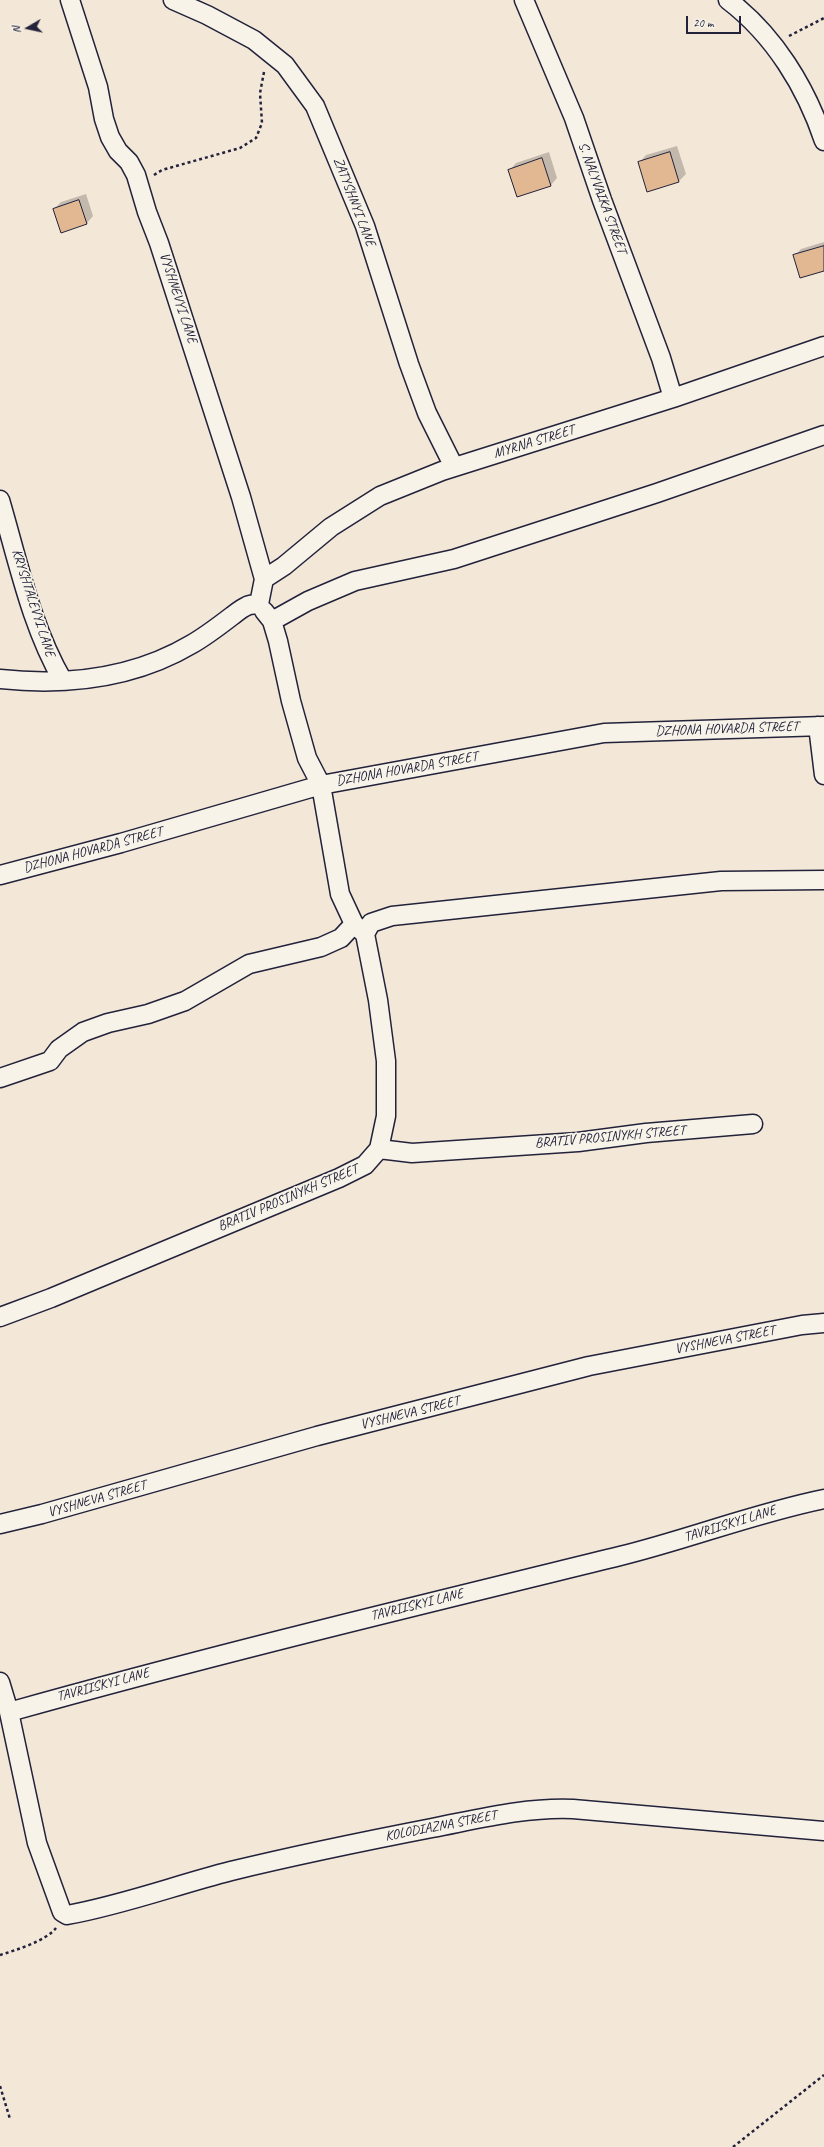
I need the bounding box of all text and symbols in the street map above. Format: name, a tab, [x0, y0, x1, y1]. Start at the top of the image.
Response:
north arrow	[8, 8, 48, 48]
scale bar	[688, 8, 743, 34]
text: 20 m	[693, 15, 713, 31]
text: N	[9, 25, 24, 34]
street label: S. NALYVAIKA STREET	[574, 140, 630, 256]
street label: ZATYSHNYI LANE	[329, 155, 379, 249]
street label: VYSHNEVYI LANE	[155, 250, 201, 346]
street label: MYRNA STREET	[491, 422, 577, 462]
street label: KRYSHTALEVYI LANE	[8, 547, 58, 659]
street label: DZHONA HOVARDA STREET	[655, 718, 799, 740]
street label: DZHONA HOVARDA STREET	[335, 748, 479, 790]
street label: DZHONA HOVARDA STREET	[22, 823, 164, 877]
street label: BRATIV PROSINYKH STREET	[534, 1122, 686, 1152]
street label: BRATIV PROSINYKH STREET	[215, 1161, 361, 1235]
street label: VYSHNEVA STREET	[674, 1322, 776, 1358]
street label: VYSHNEVA STREET	[359, 1393, 461, 1433]
street label: VYSHNEVA STREET	[46, 1477, 148, 1521]
street label: TAVRIISKYI LANE	[682, 1502, 778, 1546]
street label: TAVRIISKYI LANE	[369, 1585, 465, 1625]
street label: TAVRIISKYI LANE	[55, 1665, 151, 1705]
street label: KOLODIAZNA STREET	[384, 1807, 498, 1845]

